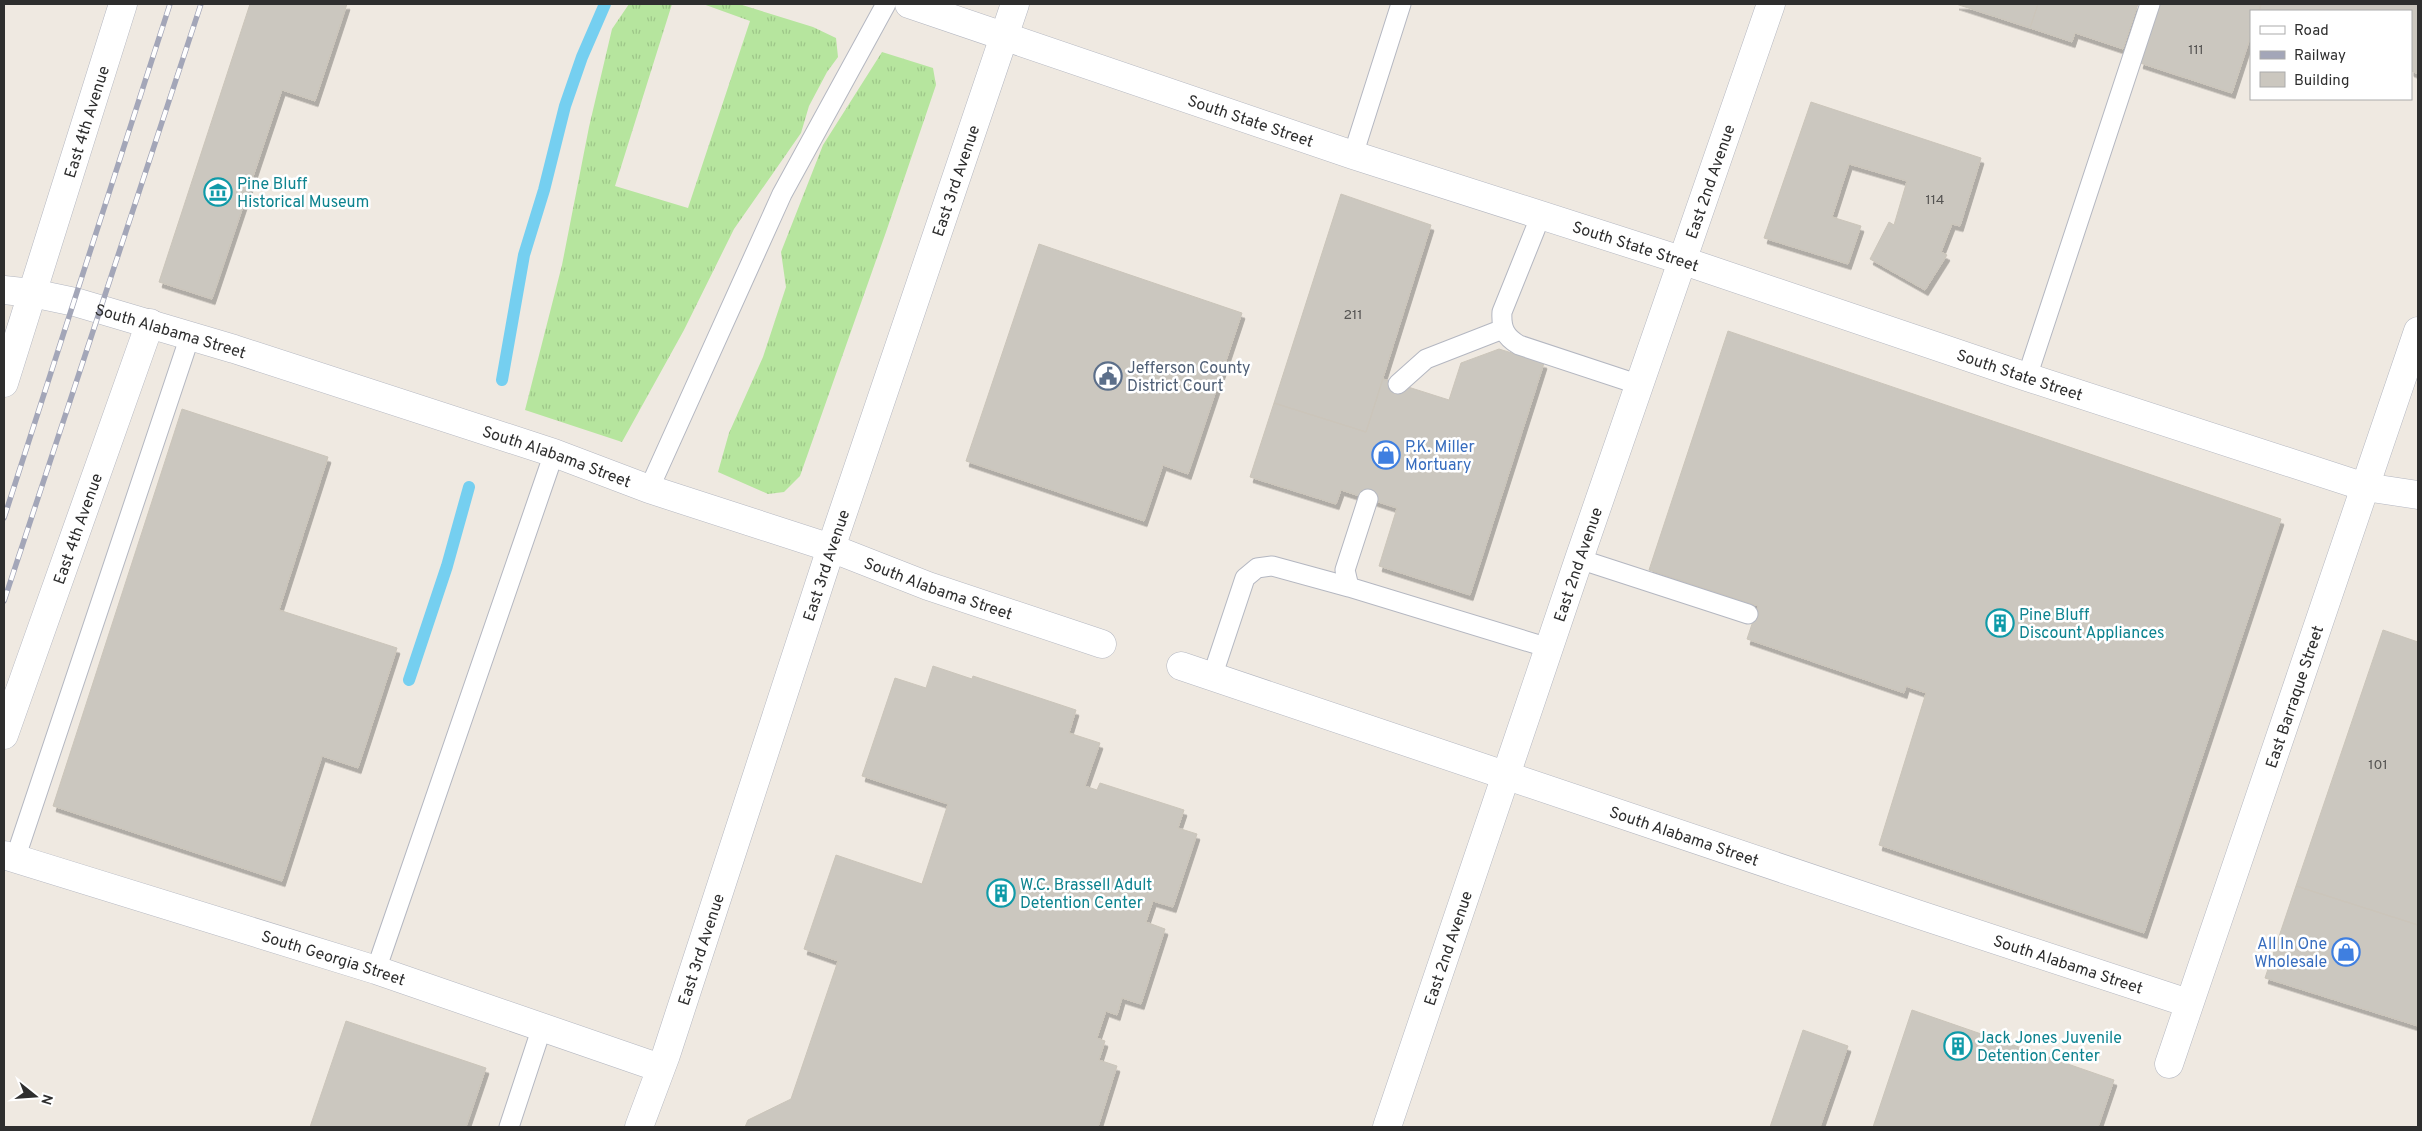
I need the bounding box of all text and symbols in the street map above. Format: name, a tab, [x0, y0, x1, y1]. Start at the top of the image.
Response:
legend	[2250, 10, 2412, 100]
text: Road	[2294, 22, 2329, 41]
house number: 111	[2188, 42, 2204, 59]
text: Railway	[2294, 47, 2346, 66]
street label: East 4th Avenue	[61, 64, 115, 181]
text: Building	[2294, 72, 2349, 91]
street label: South State Street	[1185, 91, 1316, 153]
street label: East 2nd Avenue	[1682, 122, 1741, 242]
street label: East 3rd Avenue	[929, 123, 985, 239]
place label: Pine Bluff Historical Museum	[237, 175, 369, 213]
museum icon: Pine Bluff Historical Museum	[203, 177, 233, 207]
house number: 114	[1926, 192, 1944, 209]
street label: South State Street	[1570, 218, 1701, 277]
street label: South Alabama Street	[92, 300, 248, 364]
house number: 211	[1343, 307, 1363, 324]
street label: South State Street	[1954, 346, 2085, 406]
place label: Jefferson County District Court	[1127, 359, 1250, 397]
public building icon: Jefferson County District Court	[1093, 361, 1123, 391]
street label: South Alabama Street	[479, 422, 633, 493]
place label: P.K. Miller Mortuary	[1405, 438, 1475, 476]
shop icon: P.K. Miller Mortuary	[1371, 440, 1401, 470]
street label: East 4th Avenue	[50, 471, 108, 587]
street label: East 2nd Avenue	[1550, 505, 1608, 625]
street label: East 3rd Avenue	[800, 507, 855, 624]
street label: South Alabama Street	[861, 554, 1015, 625]
place label: Pine Bluff Discount Appliances	[2019, 606, 2165, 644]
building icon: Pine Bluff Discount Appliances	[1985, 608, 2015, 638]
street label: East Barraque Street	[2262, 623, 2329, 771]
house number: 101	[2368, 757, 2388, 774]
street label: South Alabama Street	[1606, 803, 1761, 872]
place label: W.C. Brassell Adult Detention Center	[1020, 876, 1152, 914]
building icon: W.C. Brassell Adult Detention Center	[986, 878, 1016, 908]
street label: East 2nd Avenue	[1421, 889, 1478, 1009]
street label: East 3rd Avenue	[675, 892, 730, 1008]
street label: South Georgia Street	[259, 927, 407, 991]
street label: South Alabama Street	[1990, 932, 2145, 1000]
place label: All In One Wholesale	[2254, 935, 2327, 973]
shop icon: All In One Wholesale	[2331, 937, 2361, 967]
place label: Jack Jones Juvenile Detention Center	[1977, 1029, 2122, 1067]
building icon: Jack Jones Juvenile Detention Center	[1943, 1031, 1973, 1061]
north arrow	[10, 1071, 60, 1121]
text: N	[36, 1092, 56, 1107]

